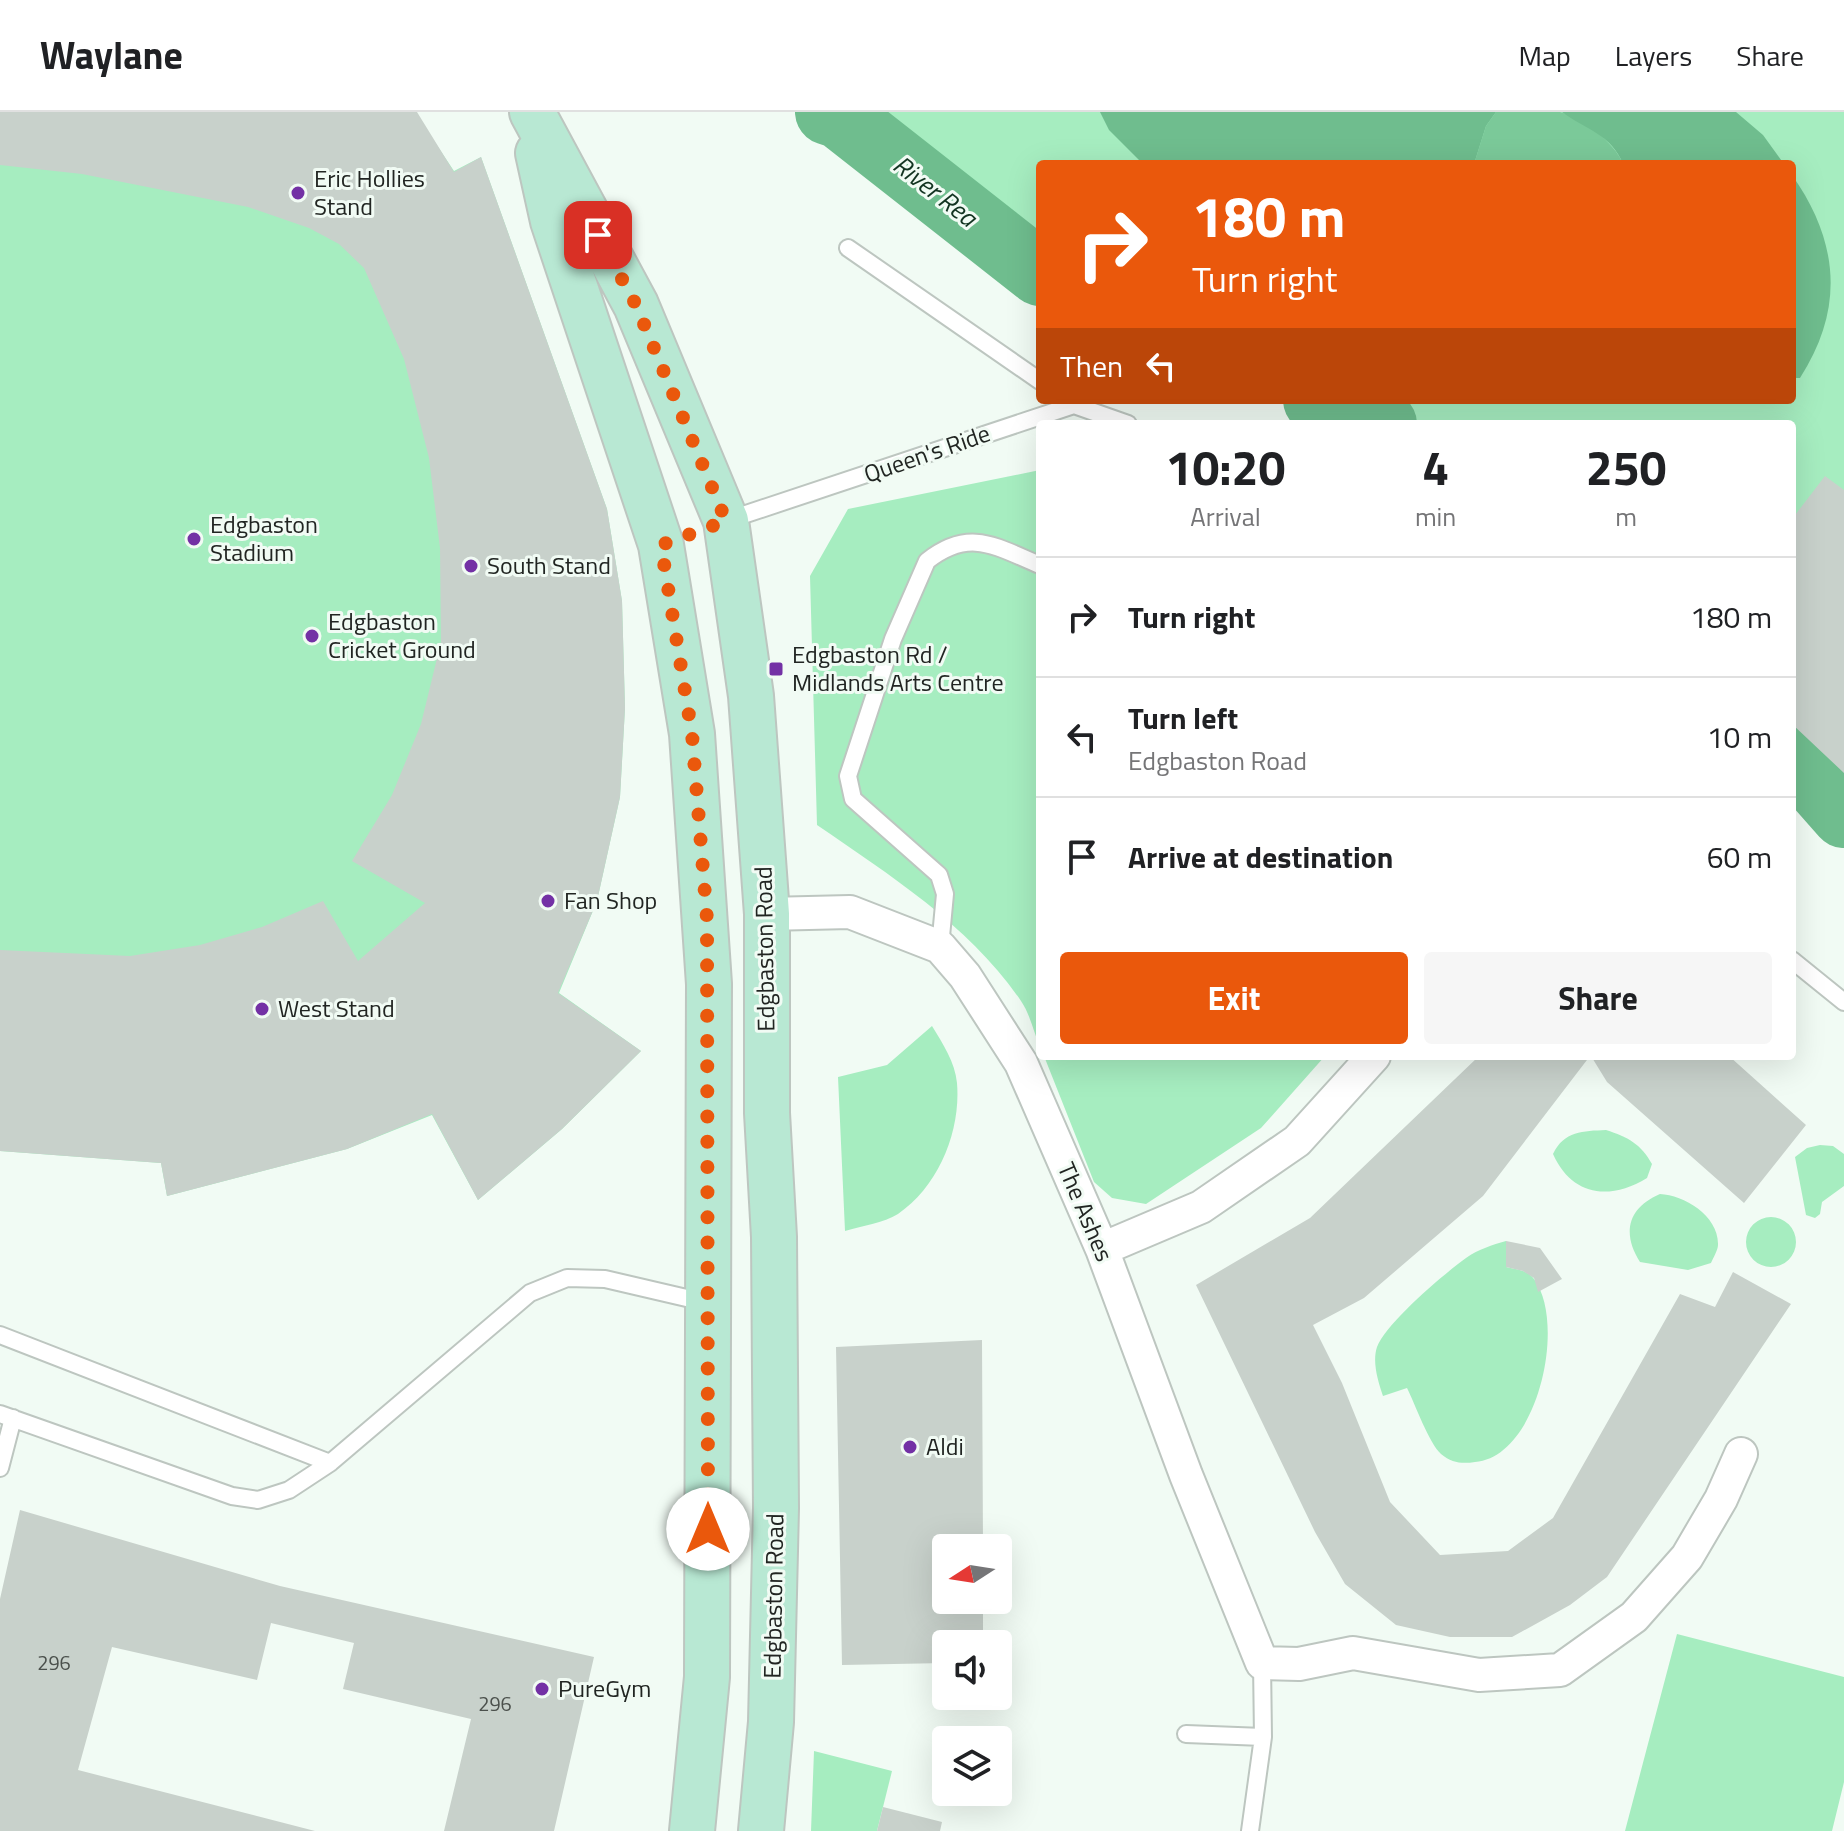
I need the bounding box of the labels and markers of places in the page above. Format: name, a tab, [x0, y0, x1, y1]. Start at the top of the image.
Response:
place label: Eric Hollies Stand	[314, 160, 425, 224]
marker: Eric Hollies Stand	[289, 184, 307, 202]
pin	[564, 201, 632, 269]
place label: Edgbaston Stadium	[210, 506, 318, 570]
marker: Edgbaston Stadium	[185, 530, 203, 548]
place label: South Stand	[487, 547, 611, 583]
marker: South Stand	[462, 557, 480, 575]
place label: Edgbaston Cricket Ground	[328, 603, 476, 667]
marker: Edgbaston Cricket Ground	[303, 627, 321, 645]
place label: Edgbaston Rd / Midlands Arts Centre	[792, 636, 1004, 700]
marker: Edgbaston Rd / Midlands Arts Centre	[767, 660, 785, 678]
place label: Fan Shop	[564, 882, 657, 918]
marker: Fan Shop	[539, 892, 557, 910]
place label: West Stand	[278, 990, 395, 1026]
marker: West Stand	[253, 1000, 271, 1018]
place label: Aldi	[926, 1428, 964, 1464]
marker: Aldi	[901, 1438, 919, 1456]
place label: PureGym	[558, 1670, 651, 1706]
marker: PureGym	[533, 1680, 551, 1698]

